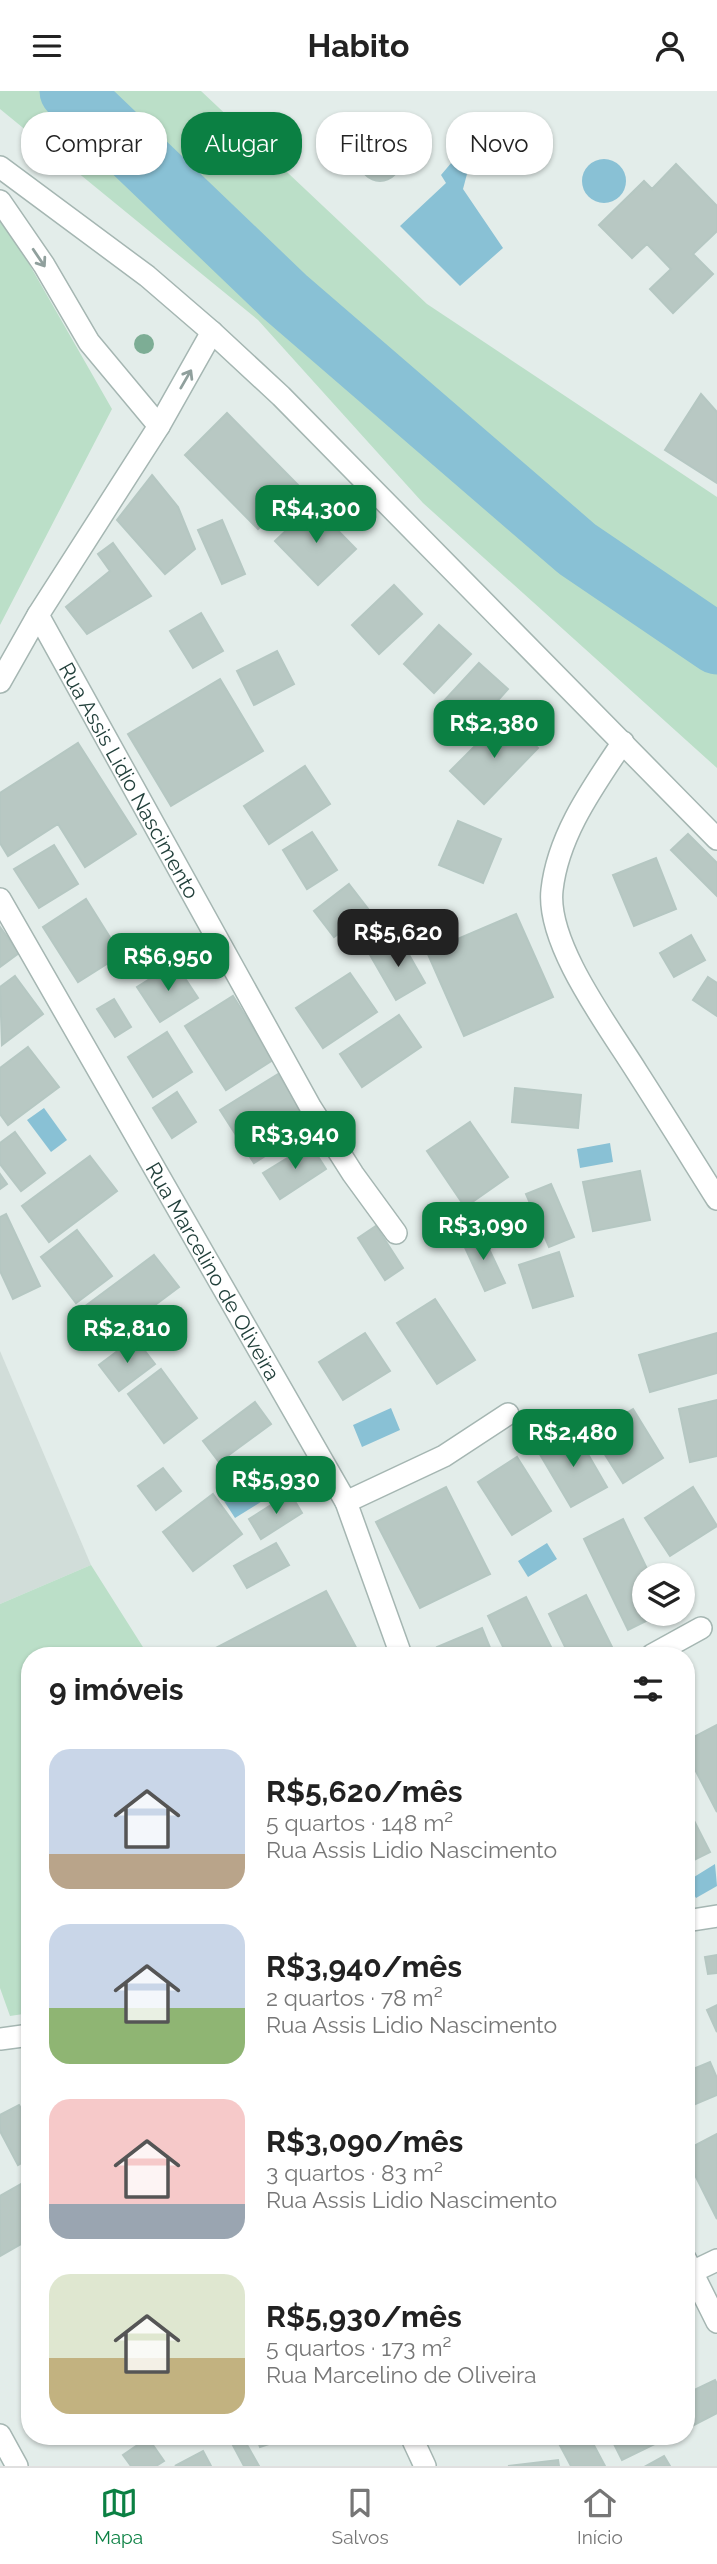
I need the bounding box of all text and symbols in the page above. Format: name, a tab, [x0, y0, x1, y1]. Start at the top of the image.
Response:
icon: menu	[28, 27, 66, 65]
text: Habito	[308, 27, 409, 64]
icon: person	[651, 27, 689, 65]
chip: Comprar	[21, 112, 167, 175]
chip: Alugar	[181, 112, 302, 175]
chip: Filtros	[316, 112, 432, 175]
chip: Novo	[446, 112, 553, 175]
one-way arrow	[32, 247, 46, 267]
one-way arrow	[179, 369, 193, 389]
pin: R$4,300	[251, 485, 381, 545]
text: R$4,300	[271, 494, 361, 521]
street label: Rua Assis Lidio Nascimento	[54, 658, 205, 903]
pin: R$2,380	[429, 701, 559, 760]
text: R$2,380	[449, 709, 539, 736]
pin: R$5,620	[333, 909, 463, 969]
text: R$5,620	[353, 918, 443, 945]
pin: R$6,950	[103, 933, 233, 993]
text: R$6,950	[123, 942, 213, 969]
pin: R$3,940	[230, 1111, 360, 1171]
text: R$3,940	[251, 1120, 339, 1147]
street label: Rua Marcelino de Oliveira	[141, 1158, 286, 1385]
pin: R$3,090	[418, 1203, 548, 1262]
text: R$3,090	[438, 1211, 528, 1238]
pin: R$2,810	[62, 1305, 192, 1365]
text: R$2,810	[83, 1314, 171, 1341]
pin: R$2,480	[508, 1409, 638, 1469]
text: R$2,480	[528, 1418, 618, 1445]
pin: R$5,930	[211, 1457, 341, 1516]
text: R$5,930	[232, 1465, 320, 1492]
map controls	[632, 1563, 695, 1626]
button: layers	[632, 1563, 695, 1626]
icon: filters	[629, 1670, 667, 1708]
text: 9 imóveis	[49, 1672, 184, 1707]
text: R$5,620/mês	[266, 1774, 462, 1809]
icon: home	[105, 1777, 189, 1861]
text: 5 quartos · 148 m²	[266, 1809, 453, 1836]
text: Rua Assis Lidio Nascimento	[266, 1836, 557, 1863]
text: R$3,940/mês	[266, 1949, 462, 1984]
icon: home	[105, 1952, 189, 2036]
text: 2 quartos · 78 m²	[266, 1984, 443, 2011]
text: Rua Assis Lidio Nascimento	[266, 2011, 557, 2038]
text: R$3,090/mês	[266, 2124, 463, 2159]
icon: home	[105, 2127, 189, 2211]
text: 3 quartos · 83 m²	[266, 2159, 443, 2186]
text: Rua Assis Lidio Nascimento	[266, 2186, 557, 2213]
text: R$5,930/mês	[266, 2299, 462, 2334]
icon: home	[105, 2302, 189, 2386]
text: 5 quartos · 173 m²	[266, 2334, 451, 2361]
text: Rua Marcelino de Oliveira	[266, 2361, 537, 2388]
tab: Mapa	[94, 2484, 143, 2548]
tab: Salvos	[332, 2484, 389, 2548]
tab: Início	[577, 2484, 623, 2548]

